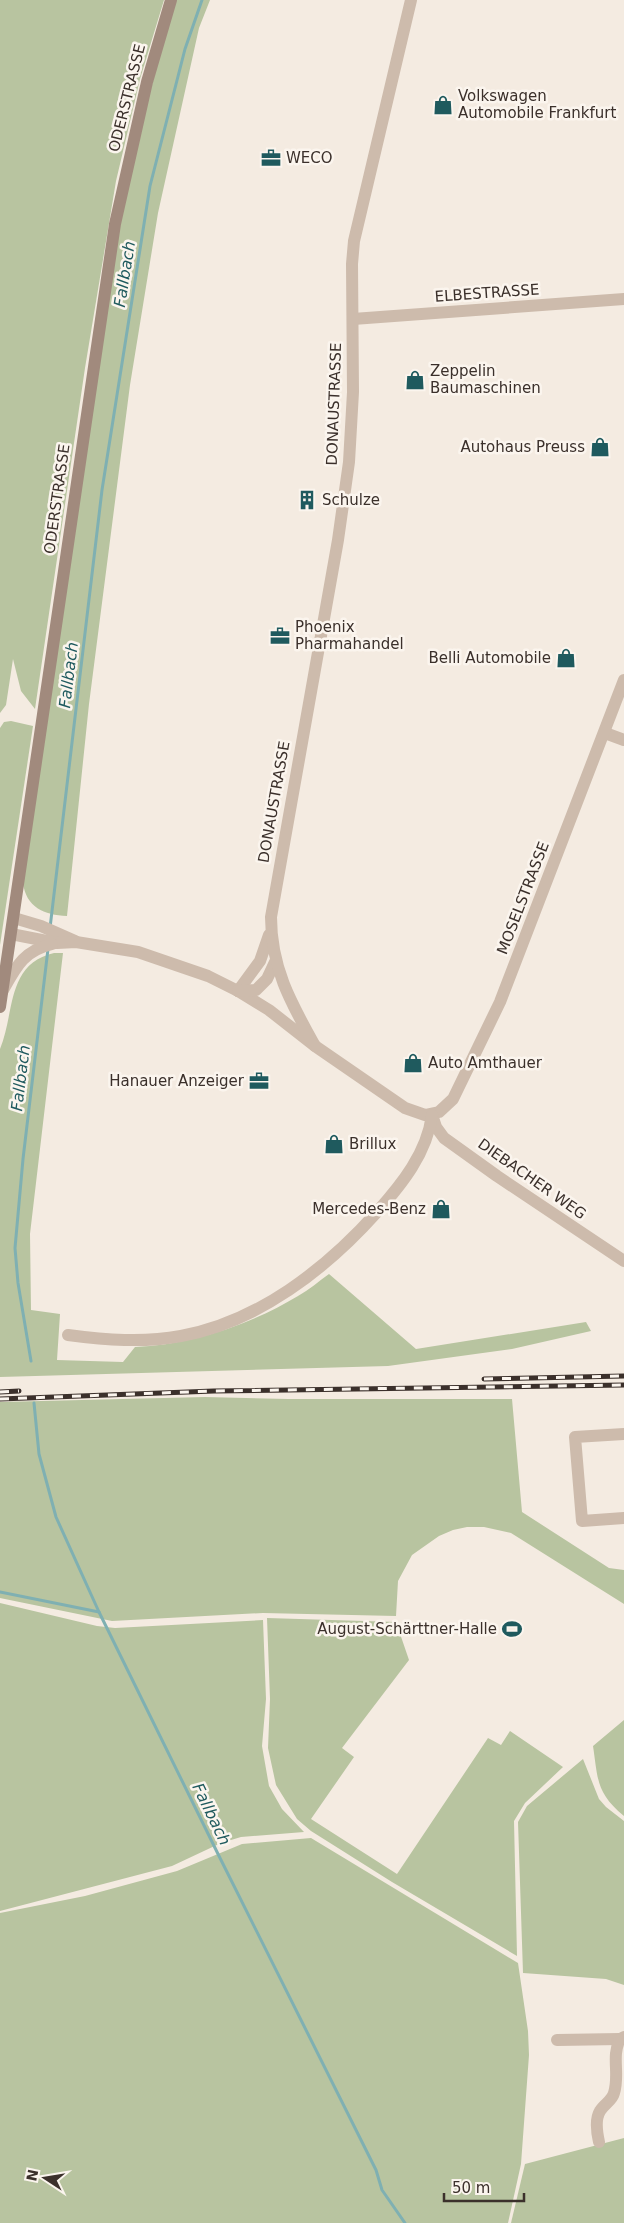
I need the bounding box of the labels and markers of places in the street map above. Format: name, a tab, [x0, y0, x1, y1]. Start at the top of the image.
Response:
place label: Volkswagen Automobile Frankfurt	[458, 87, 617, 122]
shop icon: Volkswagen Automobile Frankfurt	[432, 94, 454, 116]
office icon: WECO	[260, 147, 282, 169]
place label: WECO	[286, 149, 333, 167]
place label: Zeppelin Baumaschinen	[430, 362, 541, 397]
shop icon: Zeppelin Baumaschinen	[404, 369, 426, 391]
shop icon: Autohaus Preuss	[589, 436, 611, 458]
place label: Autohaus Preuss	[460, 438, 585, 456]
building icon: Schulze	[296, 489, 318, 511]
place label: Schulze	[322, 491, 380, 509]
place label: Phoenix Pharmahandel	[295, 618, 404, 653]
office icon: Phoenix Pharmahandel	[269, 625, 291, 647]
shop icon: Belli Automobile	[555, 647, 577, 669]
place label: Belli Automobile	[429, 649, 551, 667]
shop icon: Auto Amthauer	[402, 1052, 424, 1074]
place label: Auto Amthauer	[428, 1054, 543, 1072]
office icon: Hanauer Anzeiger	[248, 1070, 270, 1092]
place label: Hanauer Anzeiger	[109, 1072, 245, 1090]
shop icon: Brillux	[323, 1133, 345, 1155]
place label: Brillux	[349, 1135, 396, 1153]
shop icon: Mercedes-Benz	[430, 1198, 452, 1220]
place label: Mercedes-Benz	[312, 1200, 426, 1218]
sports icon: August-Schärttner-Halle	[501, 1618, 523, 1640]
place label: August-Schärttner-Halle	[317, 1620, 497, 1638]

